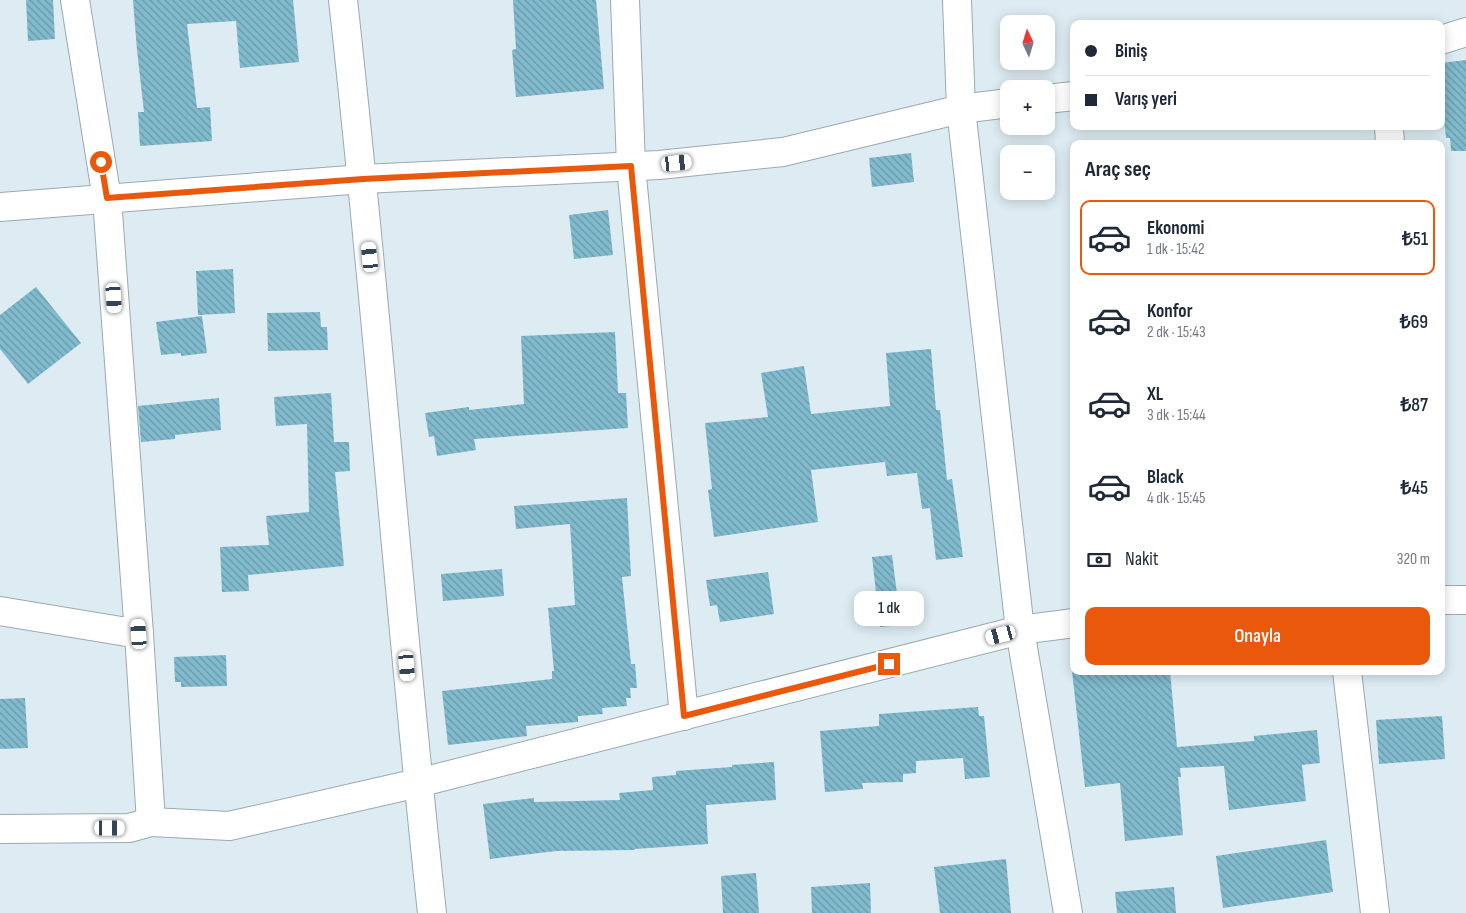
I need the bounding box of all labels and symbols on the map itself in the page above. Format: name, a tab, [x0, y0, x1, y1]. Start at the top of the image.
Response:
north arrow	[1000, 15, 1055, 70]
route start	[90, 151, 112, 173]
car	[661, 154, 692, 172]
car	[360, 241, 379, 273]
car	[105, 283, 122, 313]
callout: 1 dk	[854, 592, 924, 626]
car	[130, 619, 147, 649]
car	[984, 624, 1017, 646]
car	[398, 650, 415, 682]
route end	[878, 653, 900, 675]
car	[95, 821, 125, 836]

